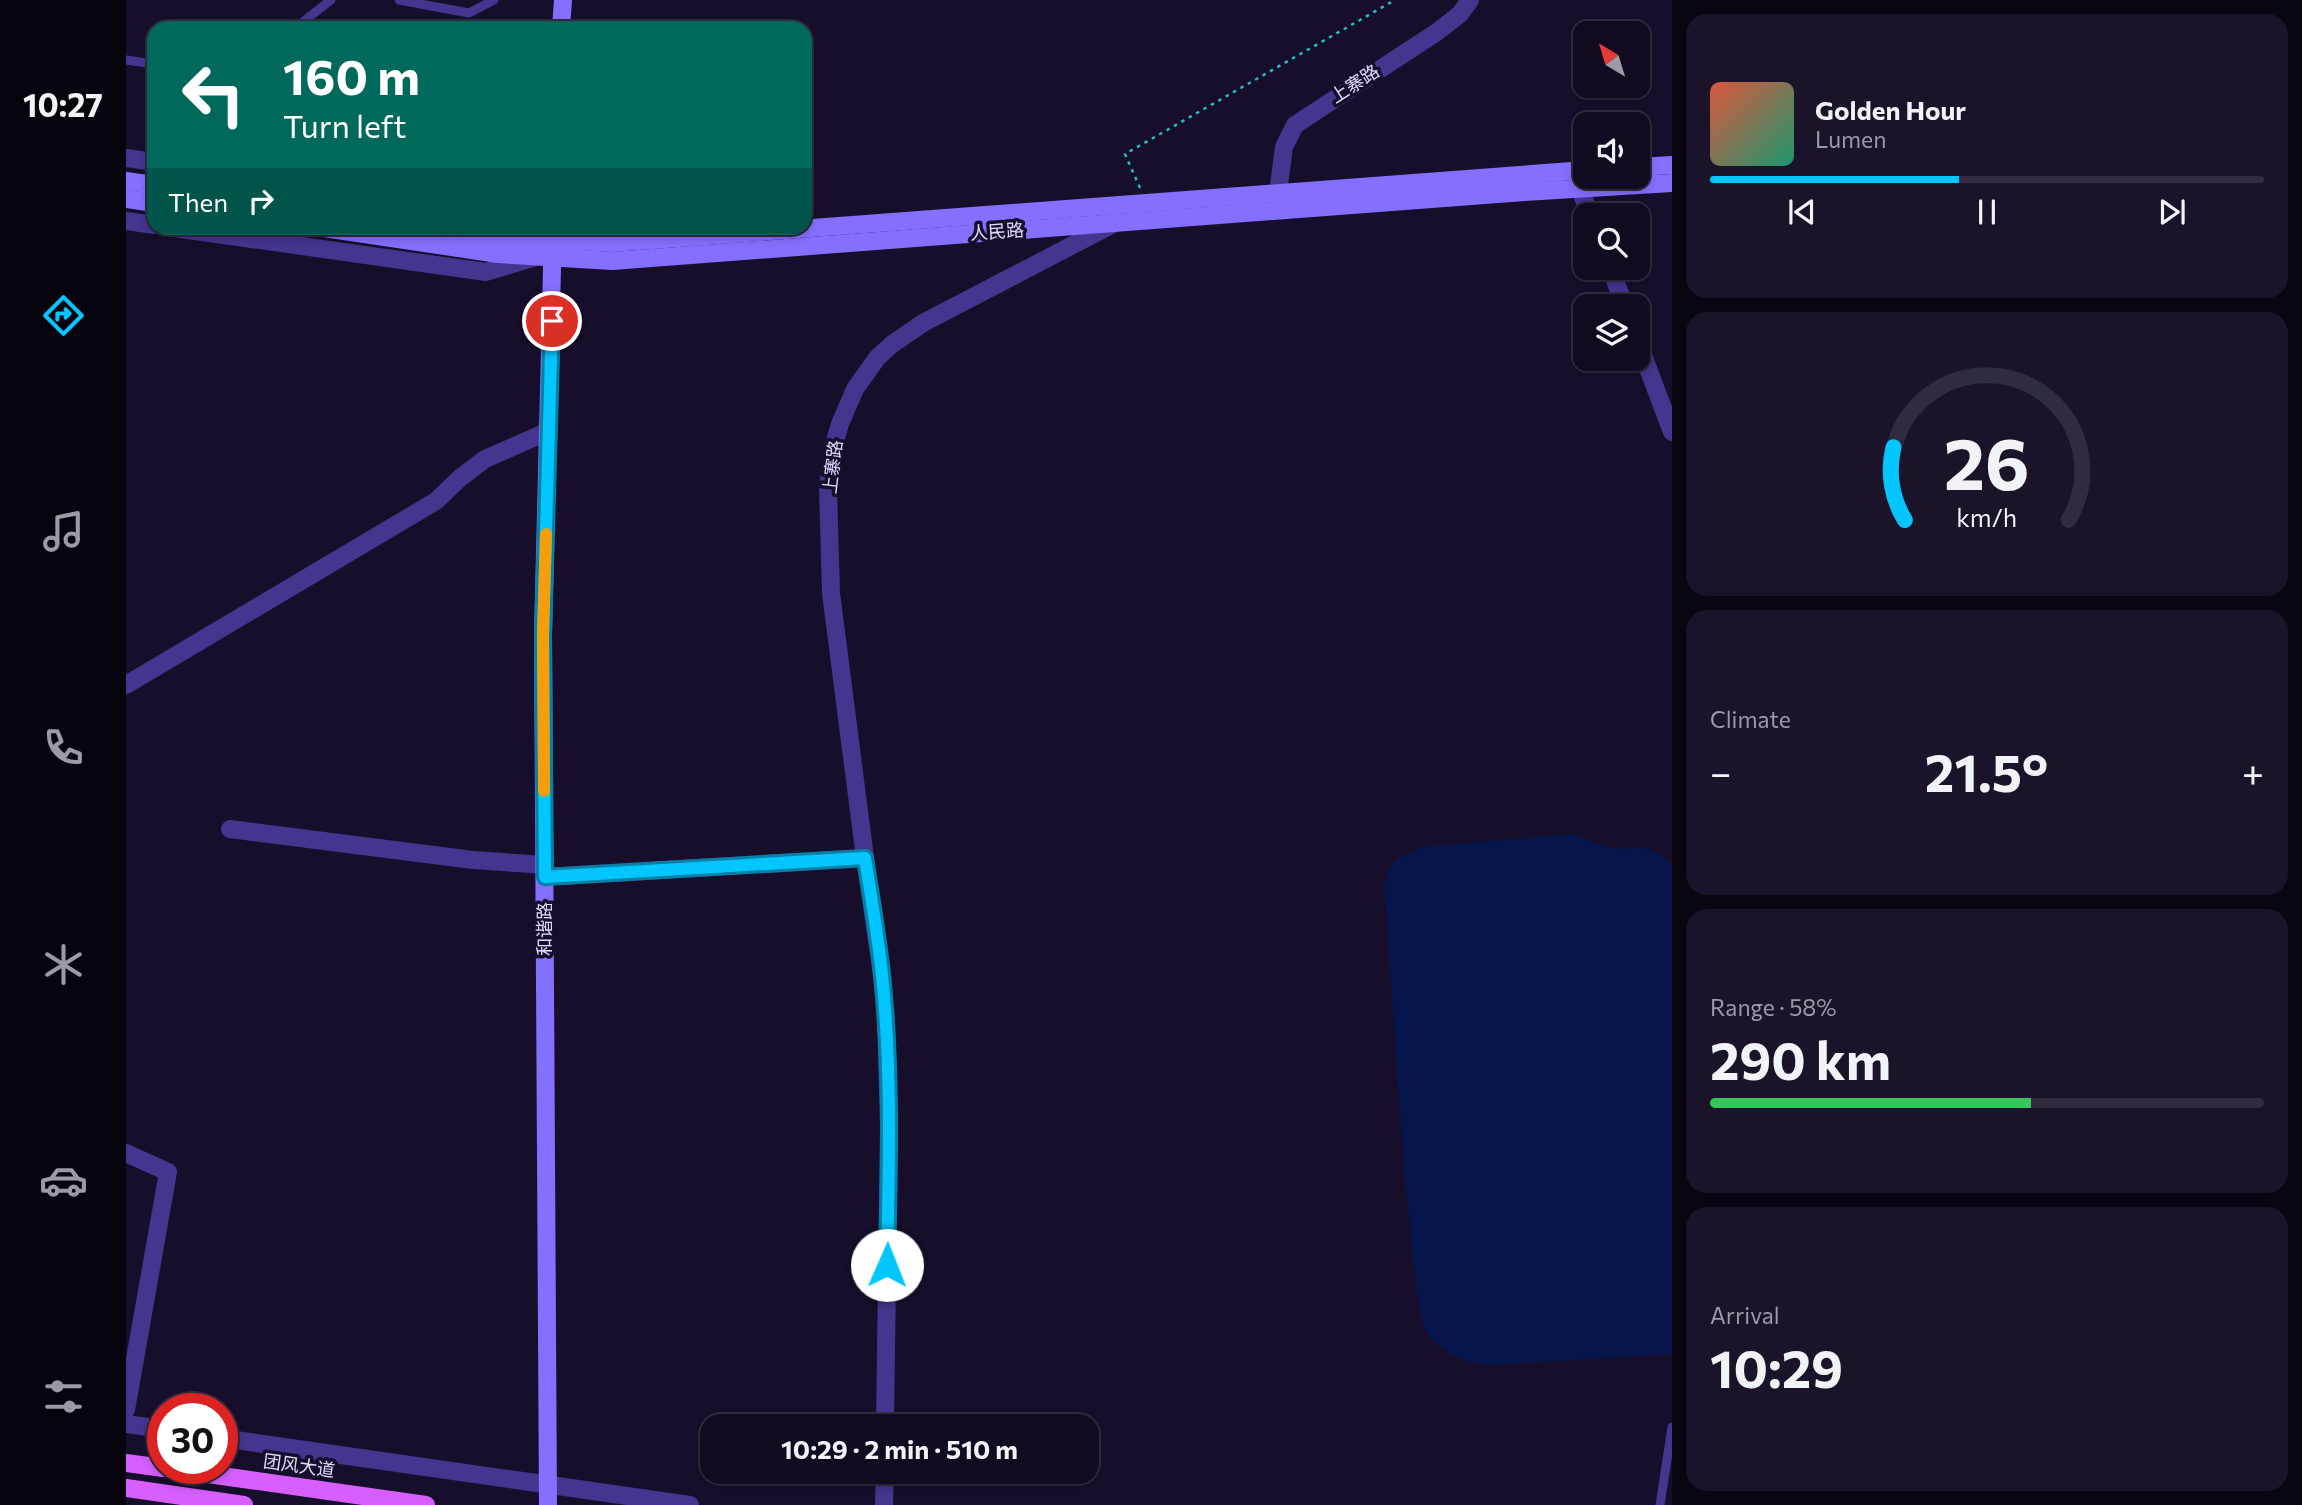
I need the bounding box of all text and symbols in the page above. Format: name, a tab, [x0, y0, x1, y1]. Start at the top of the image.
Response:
north arrow	[1573, 21, 1650, 98]
map controls	[1573, 21, 1650, 371]
text: 160 m	[283, 45, 420, 105]
icon: left	[168, 49, 259, 140]
street label: 上寨路	[1326, 59, 1383, 107]
text: 10:27	[23, 84, 103, 124]
text: Golden Hour	[1815, 94, 1966, 125]
text: Turn left	[283, 105, 407, 145]
button: sound	[1573, 112, 1650, 189]
text: Lumen	[1815, 125, 1886, 153]
icon: right	[242, 182, 280, 220]
text: Then	[168, 186, 228, 217]
icon: previous	[1783, 193, 1821, 231]
icon: pause	[1968, 193, 2006, 231]
icon: next	[2153, 193, 2191, 231]
button: search	[1573, 203, 1650, 280]
street label: 人民路	[969, 218, 1025, 244]
icon: directions	[39, 291, 88, 340]
pin	[522, 291, 582, 351]
button: layers	[1573, 294, 1650, 371]
icon: arrive	[533, 302, 571, 340]
text: 26	[1944, 417, 2030, 506]
street label: 上寨路	[818, 439, 846, 495]
text: km/h	[1957, 502, 2017, 532]
icon: music	[39, 507, 88, 556]
text: Climate	[1710, 705, 1791, 733]
icon: phone	[39, 723, 88, 772]
text: 21.5°	[1925, 739, 2048, 803]
text: −	[1710, 748, 1732, 795]
text: +	[2242, 748, 2264, 795]
street label: 和谐路	[533, 902, 555, 956]
icon: climate	[39, 940, 88, 989]
text: Range · 58%	[1710, 993, 1837, 1021]
text: 290 km	[1710, 1027, 1891, 1091]
icon: car	[39, 1156, 88, 1205]
position arrow	[850, 1228, 924, 1302]
text: Arrival	[1710, 1301, 1780, 1329]
text: 10:29	[1710, 1335, 1843, 1399]
icon: filters	[39, 1372, 88, 1421]
speed limit sign: 30	[147, 1393, 238, 1484]
text: 10:29 · 2 min · 510 m	[781, 1433, 1018, 1464]
street label: 团风大道	[262, 1449, 336, 1481]

